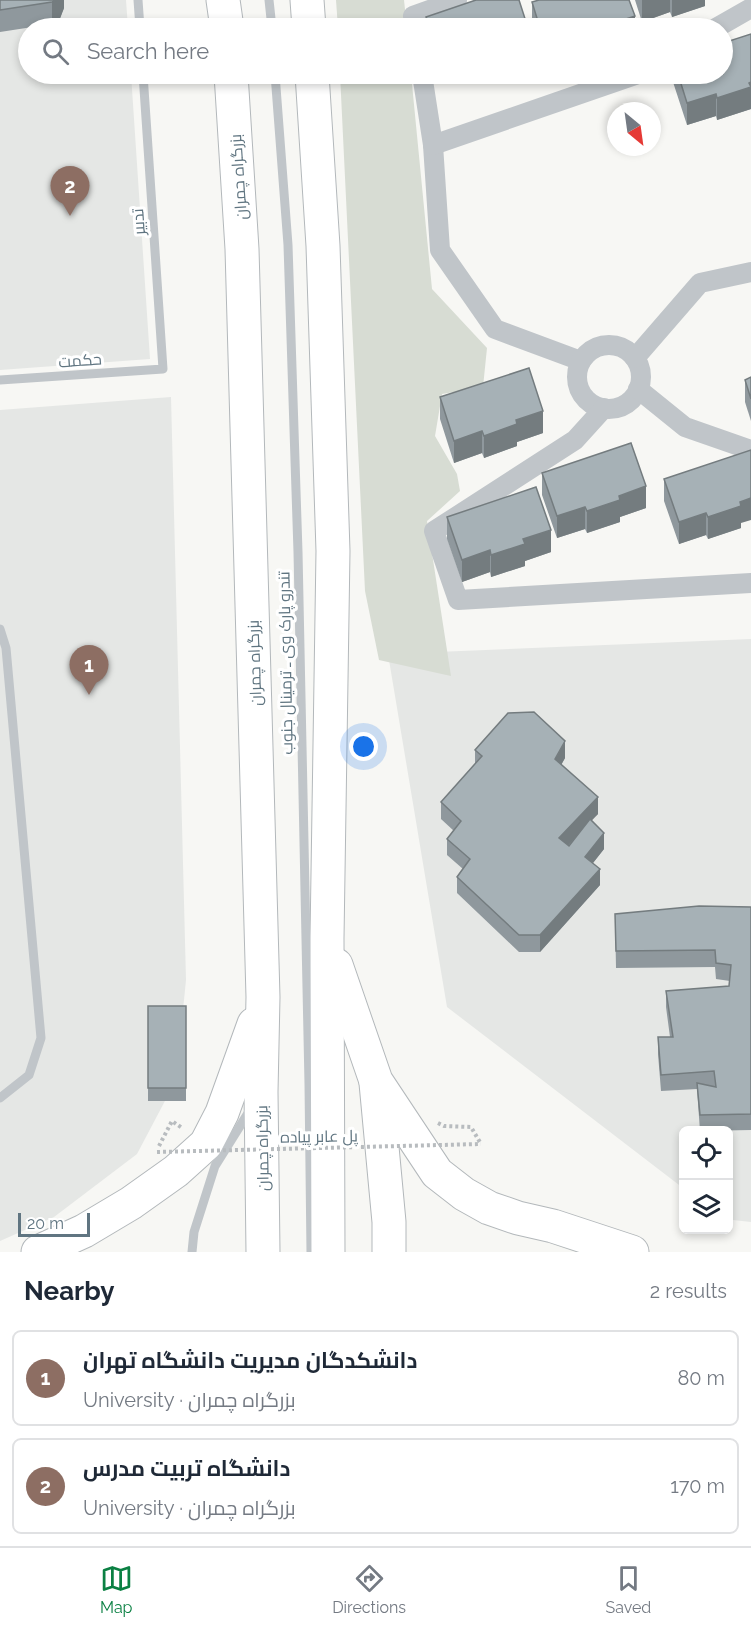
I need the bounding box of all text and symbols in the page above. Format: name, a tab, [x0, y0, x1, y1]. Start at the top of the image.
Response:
search box	[18, 18, 733, 84]
icon: search	[39, 35, 72, 68]
text: Search here	[87, 38, 209, 64]
north arrow	[607, 102, 661, 156]
street label: بزرگراه چمران	[226, 133, 253, 221]
pin: 2	[50, 166, 90, 216]
street label: تدبیر	[128, 207, 149, 237]
street label: حکمت	[58, 350, 102, 371]
street label: تندرو پارک وی ـ ترمینال جنوب	[274, 570, 299, 755]
street label: بزرگراه چمران	[244, 620, 267, 706]
pin: 1	[70, 646, 109, 695]
your location	[349, 732, 378, 761]
street label: بزرگراه چمران	[252, 1105, 275, 1191]
street label: پل عابر پیاده	[280, 1126, 359, 1149]
map controls	[679, 1126, 733, 1234]
button: locate	[679, 1126, 733, 1180]
button: layers	[679, 1180, 733, 1234]
scale bar	[18, 1210, 90, 1238]
text: 20 m	[27, 1214, 64, 1233]
text: Nearby	[24, 1276, 114, 1306]
text: 2 results	[650, 1279, 727, 1303]
text: دانشکدگان مدیریت دانشگاه تهران	[83, 1347, 417, 1373]
text: 1	[41, 1366, 50, 1390]
text: 80 m	[677, 1366, 725, 1390]
text: University · بزرگراه چمران	[83, 1388, 296, 1412]
text: دانشگاه تربیت مدرس	[83, 1455, 290, 1481]
text: 2	[40, 1474, 51, 1498]
text: 170 m	[670, 1474, 725, 1498]
text: University · بزرگراه چمران	[83, 1496, 296, 1520]
tab: Map	[100, 1562, 133, 1617]
tab: Directions	[332, 1562, 406, 1617]
tab: Saved	[605, 1562, 651, 1617]

